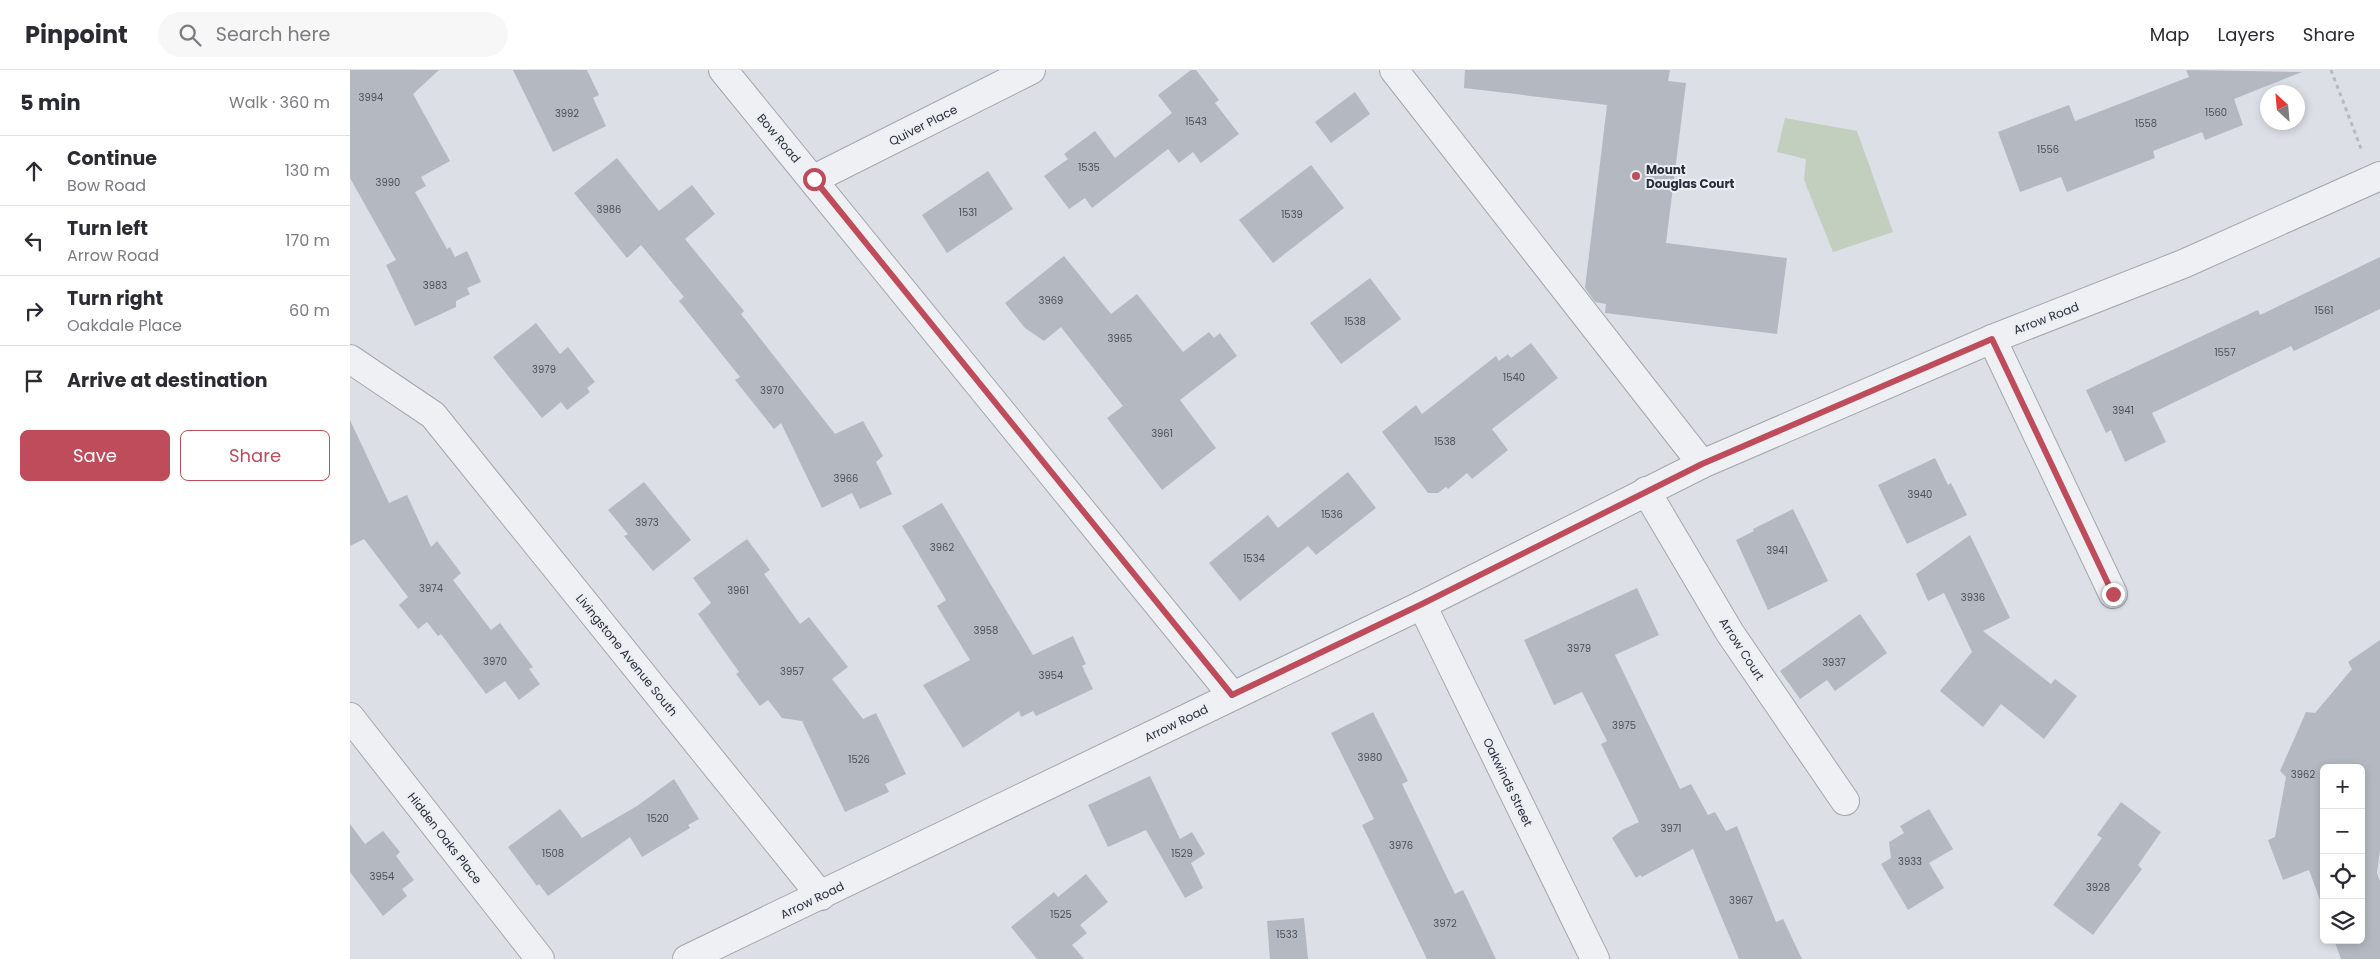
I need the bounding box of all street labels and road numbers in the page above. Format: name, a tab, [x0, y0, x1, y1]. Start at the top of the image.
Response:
street label: Quiver Place	[886, 100, 960, 150]
street label: Bow Road	[753, 110, 805, 166]
street label: Arrow Road	[2011, 298, 2081, 338]
street label: Livingstone Avenue South	[572, 590, 682, 720]
street label: Arrow Court	[1715, 614, 1769, 684]
street label: Arrow Road	[1141, 700, 1211, 746]
street label: Oakwinds Street	[1479, 735, 1537, 829]
street label: Hidden Oaks Place	[404, 789, 486, 887]
street label: Arrow Road	[777, 877, 847, 923]

